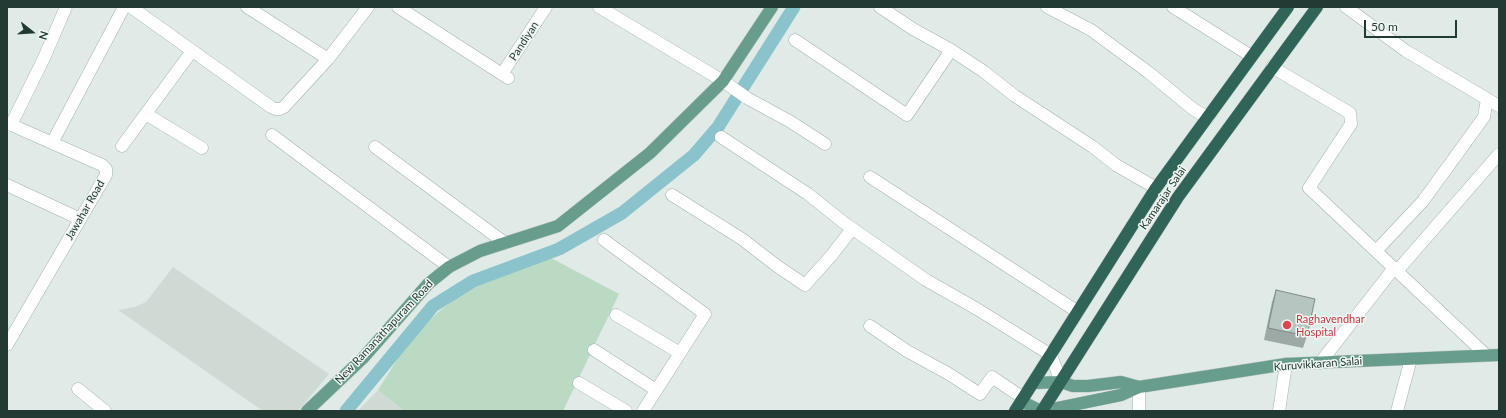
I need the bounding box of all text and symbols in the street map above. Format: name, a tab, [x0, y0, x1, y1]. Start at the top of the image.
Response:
north arrow	[12, 12, 52, 52]
scale bar	[1366, 12, 1459, 38]
street label: Pandiyan	[506, 19, 542, 63]
text: 50 m	[1371, 19, 1398, 34]
text: N	[36, 30, 51, 42]
street label: Kamarajar Salai	[1137, 164, 1189, 232]
street label: Jawahar Road	[63, 178, 107, 242]
street label: New Ramanathapuram Road	[332, 277, 436, 387]
place label: Raghavendhar Hospital	[1296, 312, 1365, 338]
marker: Raghavendhar Hospital	[1281, 319, 1293, 331]
street label: Kuruvikkaran Salai	[1273, 354, 1363, 374]

